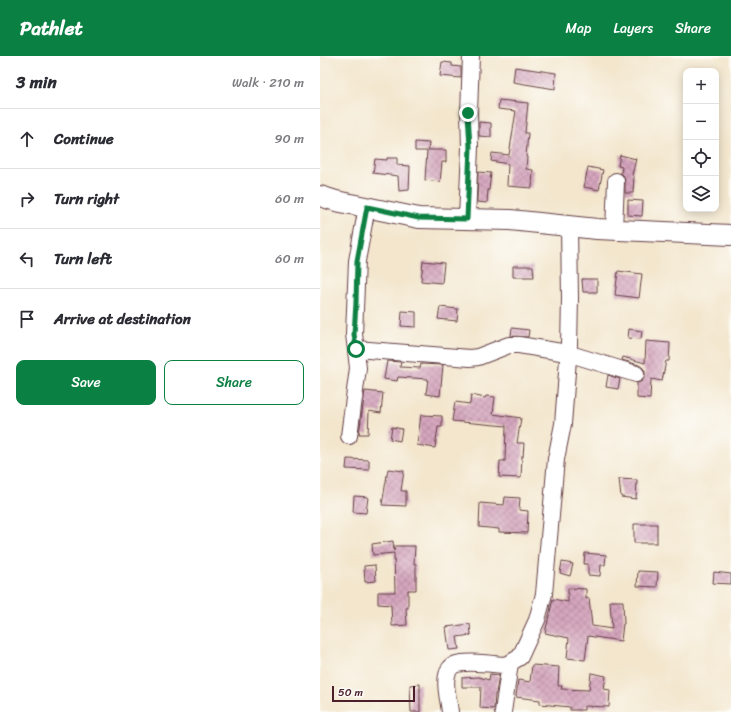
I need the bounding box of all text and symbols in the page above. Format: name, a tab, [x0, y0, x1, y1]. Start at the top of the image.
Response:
text: Pathlet	[20, 12, 83, 45]
text: Map	[566, 16, 591, 41]
text: Layers	[613, 16, 653, 41]
text: Share	[675, 16, 711, 41]
text: 3 min	[16, 67, 57, 97]
map controls	[683, 68, 719, 212]
button: +	[683, 68, 719, 104]
text: Walk · 210 m	[232, 71, 304, 94]
route end	[459, 104, 477, 122]
button: −	[683, 104, 719, 140]
text: Continue	[54, 126, 114, 152]
text: 90 m	[274, 127, 304, 150]
icon: ahead	[16, 128, 38, 150]
button: locate	[683, 140, 719, 176]
button: layers	[683, 176, 719, 212]
text: Turn right	[54, 186, 119, 212]
text: 60 m	[275, 187, 304, 210]
icon: right	[16, 188, 38, 210]
text: Turn left	[54, 246, 112, 272]
text: 60 m	[275, 247, 304, 270]
icon: left	[16, 248, 38, 270]
text: Arrive at destination	[54, 306, 191, 332]
icon: arrive	[16, 308, 38, 330]
route start	[347, 340, 365, 358]
button: Save	[16, 360, 156, 405]
button: Share	[164, 360, 304, 405]
text: 50 m	[338, 683, 363, 702]
scale bar	[332, 684, 415, 703]

